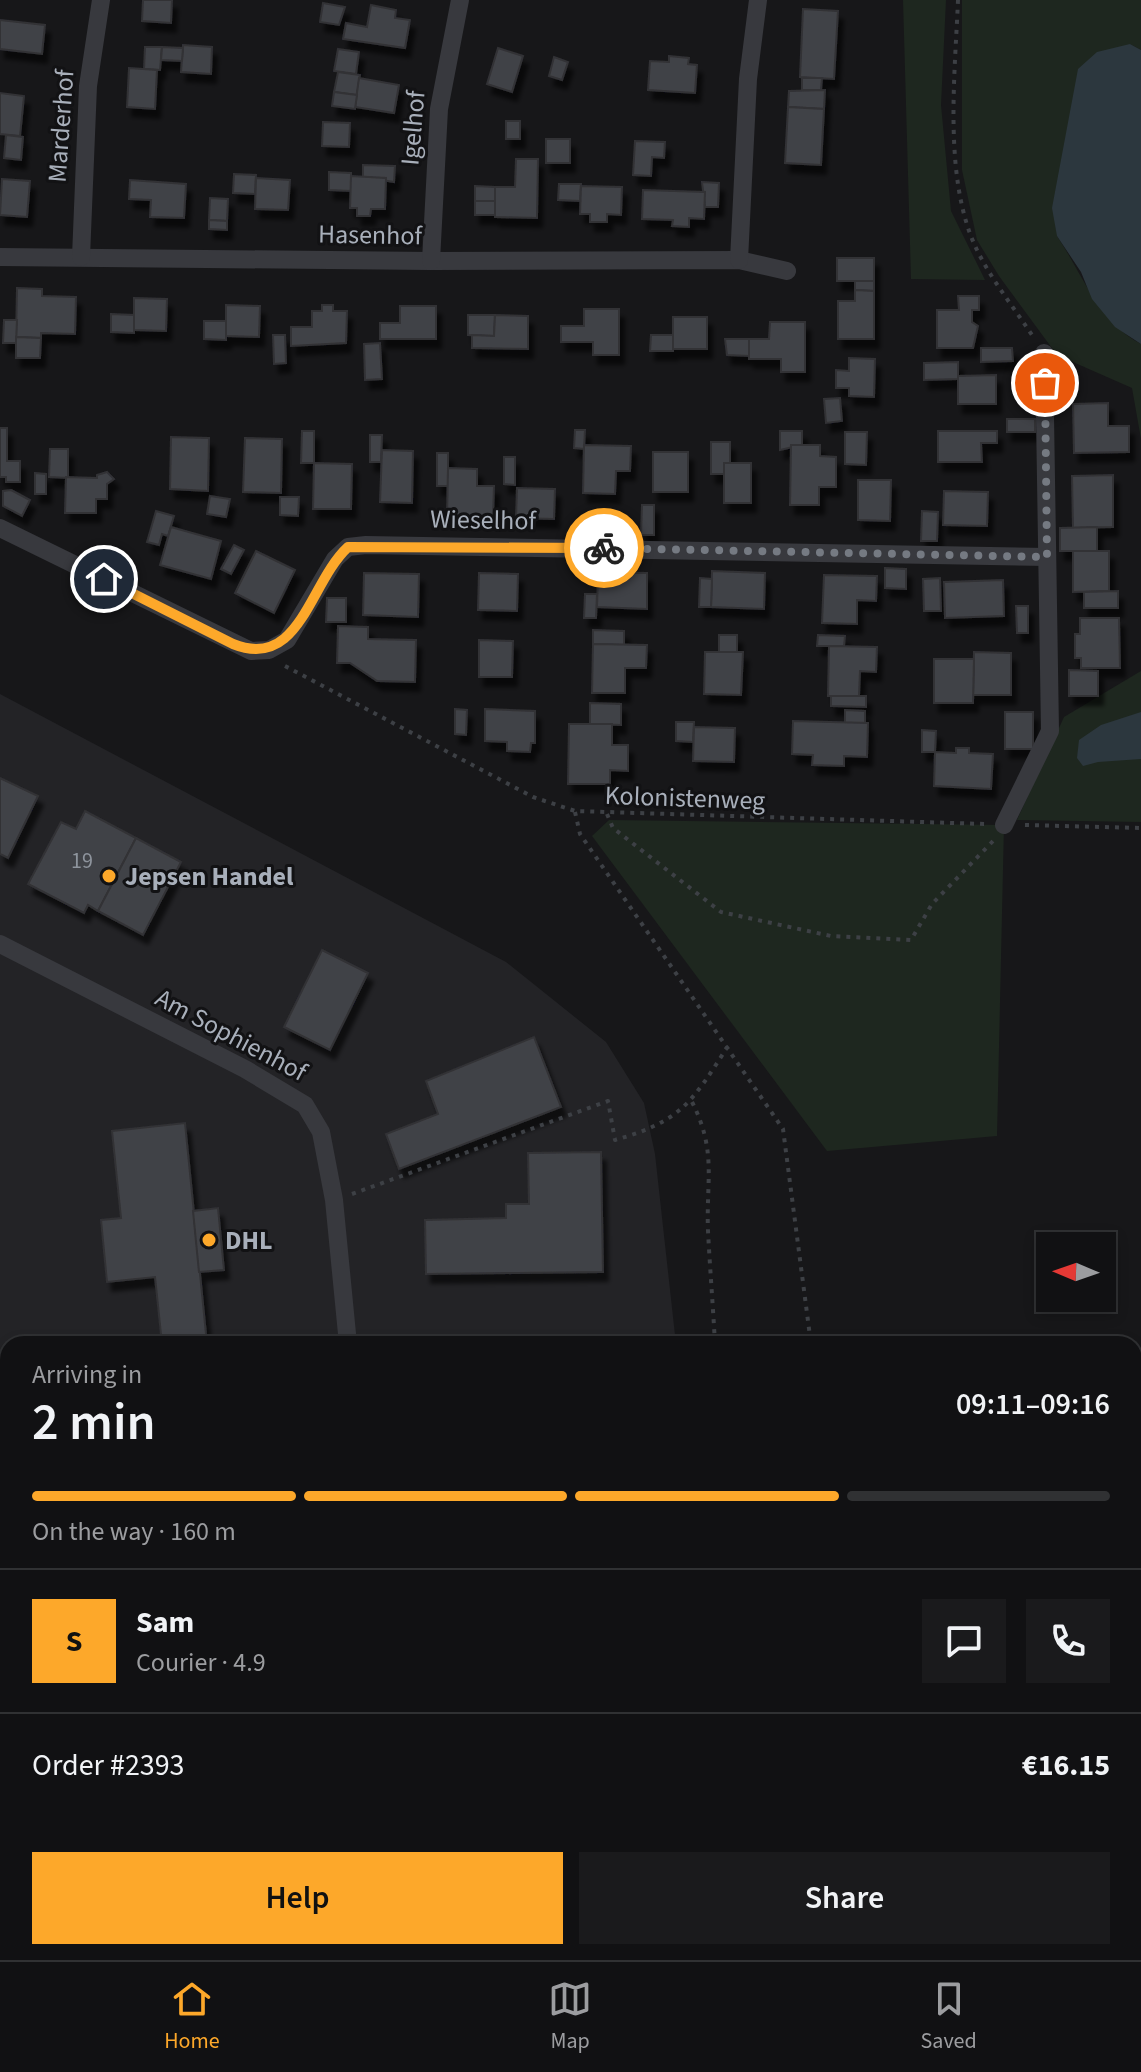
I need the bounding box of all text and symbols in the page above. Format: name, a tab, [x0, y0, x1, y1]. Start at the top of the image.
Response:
street label: Marderhof	[39, 67, 83, 184]
street label: Igelhof	[391, 88, 435, 167]
street label: Hasenhof	[318, 216, 424, 254]
pin	[1011, 349, 1079, 417]
icon: bag	[1023, 361, 1067, 405]
street label: Wieselhof	[430, 501, 538, 539]
courier	[564, 508, 644, 588]
icon: bike	[582, 526, 626, 570]
pin	[70, 545, 138, 613]
icon: home	[82, 557, 126, 601]
street label: Kolonistenweg	[604, 777, 766, 819]
house number: 19	[71, 845, 93, 877]
place label: Jepsen Handel	[125, 858, 294, 895]
marker: Jepsen Handel	[100, 867, 118, 885]
street label: Am Sophienhof	[149, 980, 315, 1091]
place label: DHL	[225, 1222, 273, 1259]
marker: DHL	[200, 1231, 218, 1249]
north arrow	[1036, 1232, 1116, 1312]
map controls	[1036, 1232, 1116, 1312]
text: Arriving in	[32, 1356, 142, 1393]
text: 09:11–09:16	[956, 1383, 1110, 1426]
text: 2 min	[32, 1386, 156, 1460]
text: On the way · 160 m	[32, 1513, 236, 1550]
button: chat	[922, 1599, 1006, 1683]
button: phone	[1026, 1599, 1110, 1683]
text: Sam	[136, 1601, 194, 1644]
text: S	[66, 1620, 82, 1663]
text: Courier · 4.9	[136, 1644, 266, 1681]
text: Order #2393	[32, 1744, 185, 1787]
text: €16.15	[1022, 1744, 1110, 1787]
button: Help	[32, 1852, 563, 1944]
button: Share	[579, 1852, 1110, 1944]
tab: Home	[164, 1977, 220, 2057]
tab: Map	[548, 1977, 592, 2057]
tab: Saved	[921, 1977, 977, 2057]

